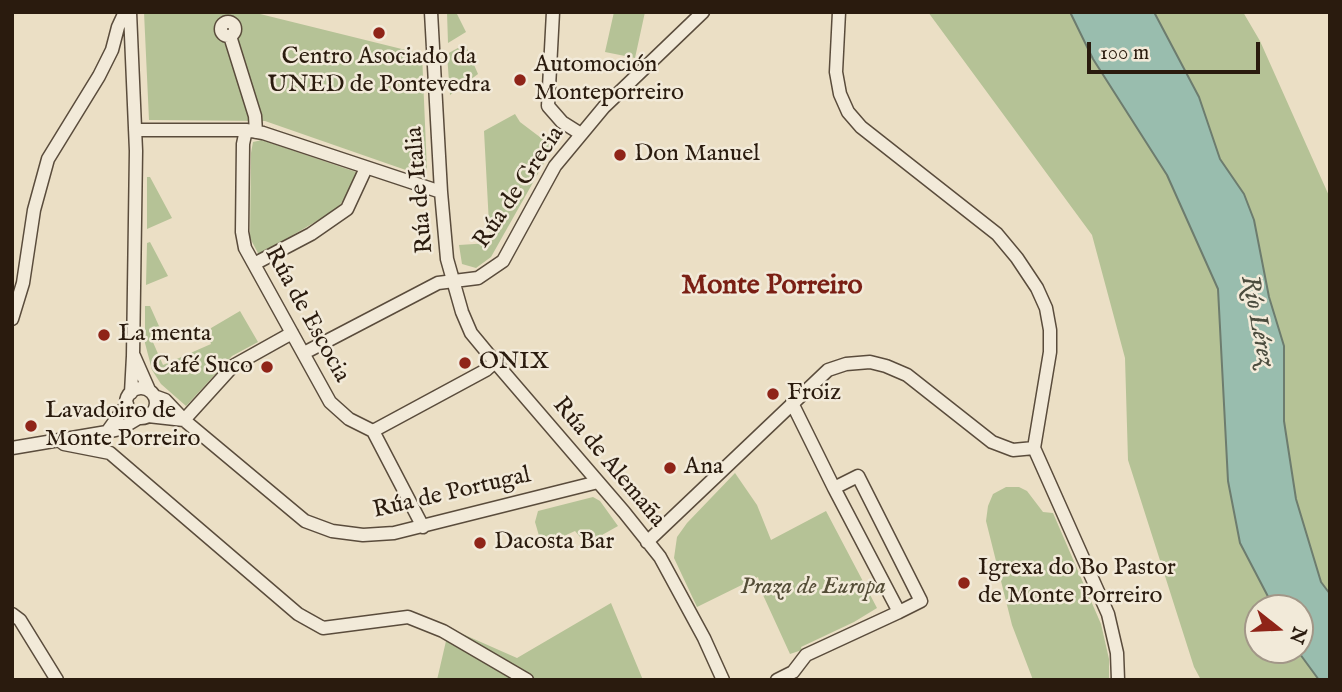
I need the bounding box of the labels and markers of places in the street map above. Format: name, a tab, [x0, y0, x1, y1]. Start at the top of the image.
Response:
marker: Centro Asociado da UNED de Pontevedra	[371, 25, 387, 41]
place label: Centro Asociado da UNED de Pontevedra	[267, 44, 491, 100]
place label: Automoción Monteporreiro	[534, 52, 684, 108]
marker: Automoción Monteporreiro	[512, 72, 528, 88]
place label: Don Manuel	[634, 141, 760, 169]
marker: Don Manuel	[612, 147, 628, 163]
place label: La menta	[118, 321, 211, 349]
marker: La menta	[96, 327, 112, 343]
place label: ONIX	[479, 349, 549, 377]
place label: Café Suco	[153, 353, 253, 381]
marker: ONIX	[457, 355, 473, 371]
marker: Café Suco	[259, 359, 275, 375]
place label: Froiz	[787, 380, 841, 408]
marker: Froiz	[765, 386, 781, 402]
place label: Lavadoiro de Monte Porreiro	[45, 398, 200, 454]
marker: Lavadoiro de Monte Porreiro	[23, 418, 39, 434]
place label: Ana	[684, 454, 723, 482]
marker: Ana	[662, 460, 678, 476]
place label: Dacosta Bar	[494, 529, 614, 557]
marker: Dacosta Bar	[472, 535, 488, 551]
place label: Igrexa do Bo Pastor de Monte Porreiro	[978, 555, 1176, 611]
marker: Igrexa do Bo Pastor de Monte Porreiro	[956, 575, 972, 591]

